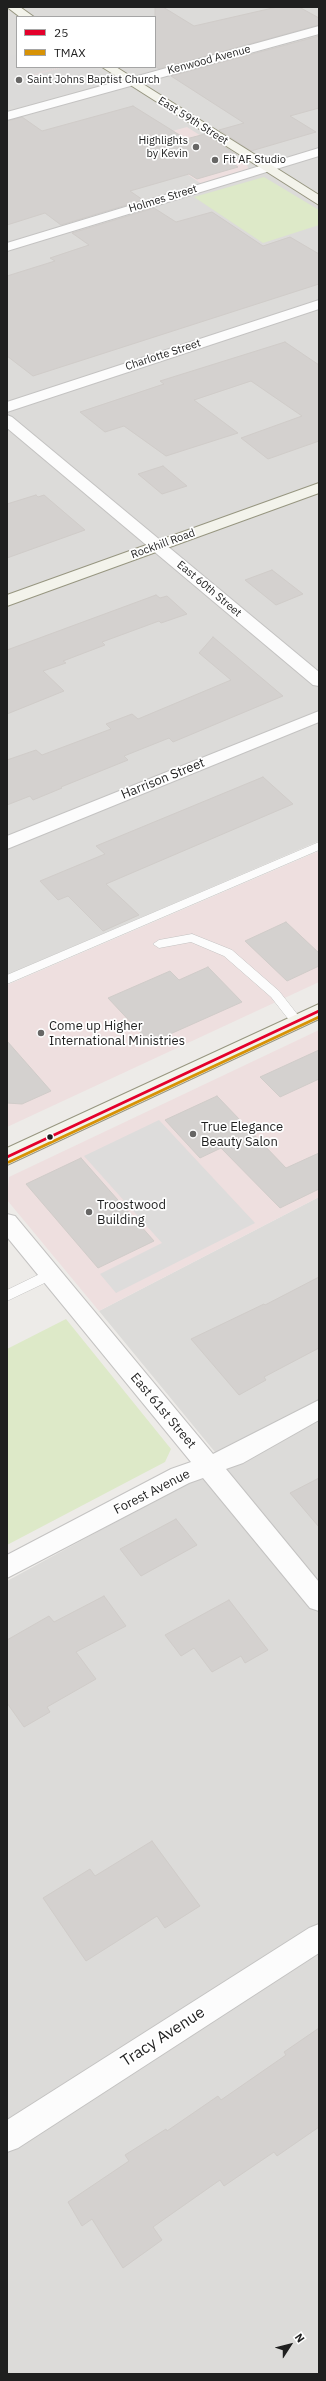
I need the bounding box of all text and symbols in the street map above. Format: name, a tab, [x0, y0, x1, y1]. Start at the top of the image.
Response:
legend	[16, 16, 156, 68]
text: 25	[54, 25, 68, 40]
street label: Kenwood Avenue	[166, 43, 252, 77]
text: TMAX	[54, 45, 86, 60]
place label: Saint Johns Baptist Church	[27, 73, 160, 87]
marker: Saint Johns Baptist Church	[14, 75, 24, 85]
street label: East 59th Street	[156, 94, 230, 148]
place label: Highlights by Kevin	[138, 134, 188, 160]
marker: Highlights by Kevin	[191, 142, 201, 152]
place label: Fit AF Studio	[223, 153, 286, 167]
marker: Fit AF Studio	[210, 155, 220, 165]
street label: Holmes Street	[127, 182, 199, 216]
street label: Charlotte Street	[124, 337, 202, 373]
street label: Rockhill Road	[129, 526, 197, 562]
street label: East 60th Street	[174, 558, 244, 620]
street label: Harrison Street	[119, 755, 207, 803]
place label: Come up Higher International Ministries	[49, 1018, 185, 1049]
marker: Come up Higher International Ministries	[36, 1028, 46, 1038]
place label: True Elegance Beauty Salon	[201, 1119, 283, 1150]
marker: True Elegance Beauty Salon	[188, 1129, 198, 1139]
unlabelled marker	[45, 1132, 55, 1142]
place label: Troostwood Building	[97, 1197, 166, 1228]
marker: Troostwood Building	[84, 1207, 94, 1217]
street label: East 61st Street	[127, 1370, 199, 1452]
street label: Forest Avenue	[111, 1466, 193, 1518]
street label: Tracy Avenue	[118, 2003, 208, 2071]
north arrow	[270, 2325, 310, 2365]
text: N	[292, 2331, 308, 2345]

